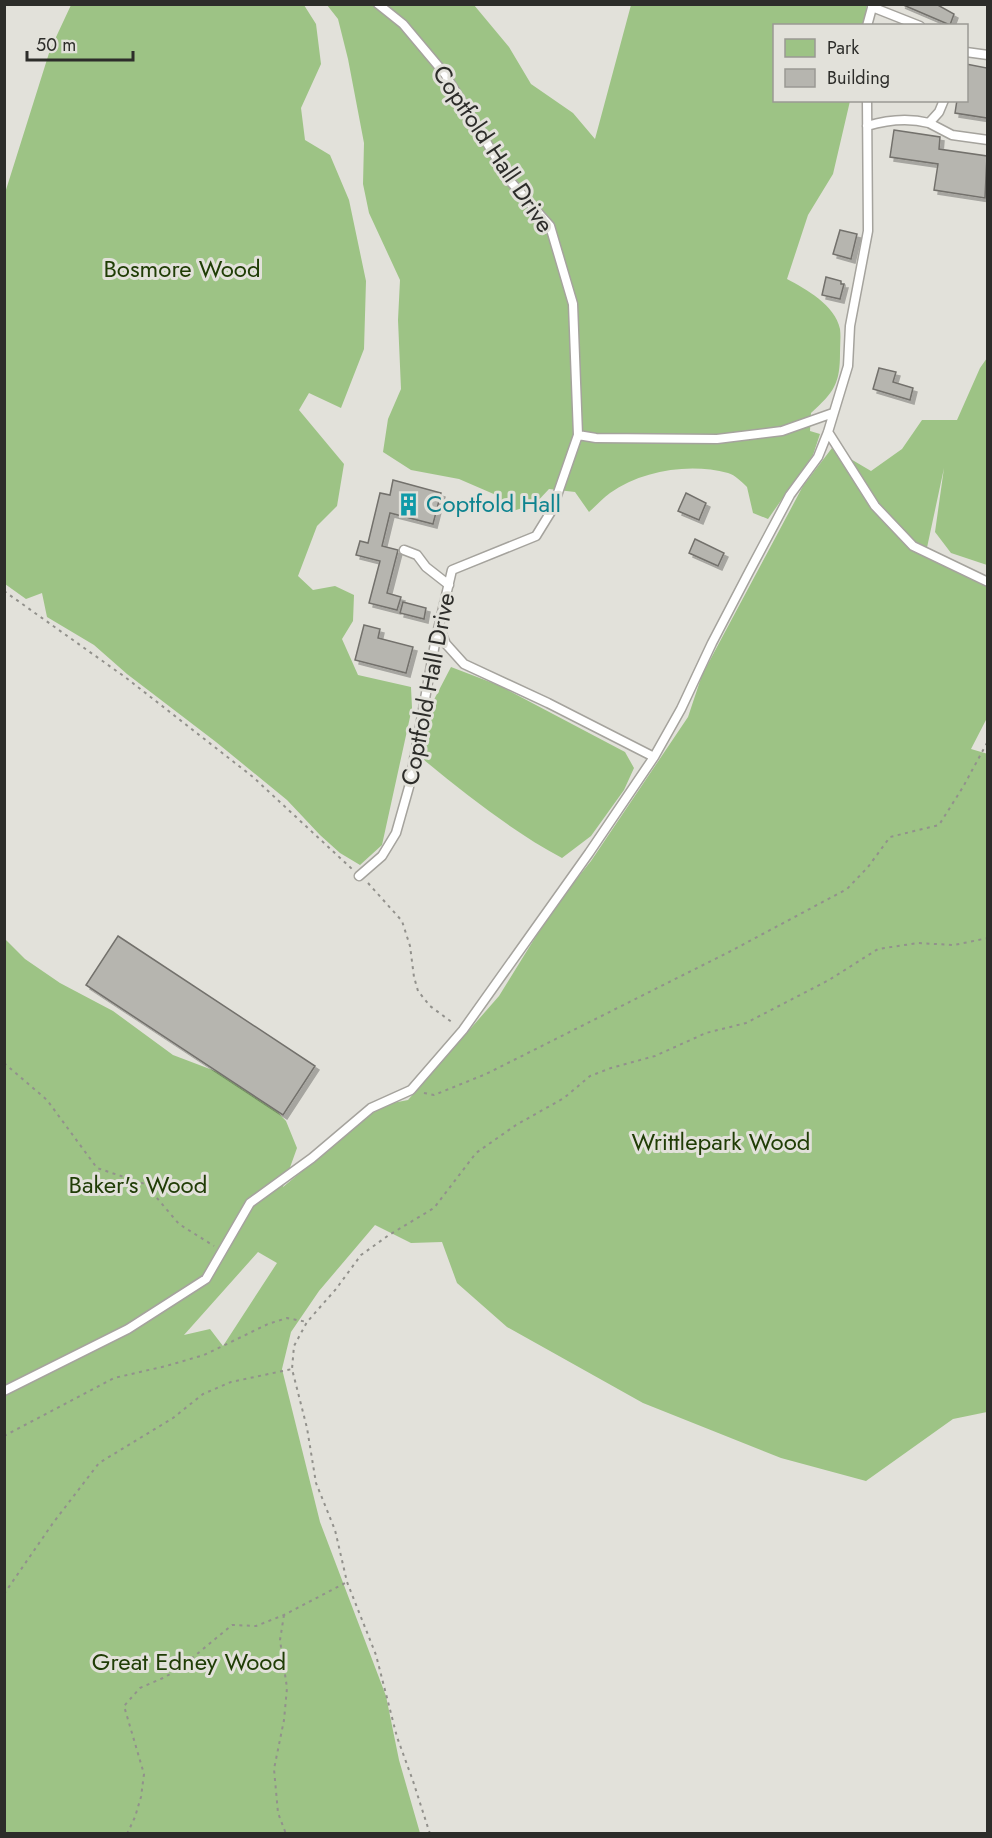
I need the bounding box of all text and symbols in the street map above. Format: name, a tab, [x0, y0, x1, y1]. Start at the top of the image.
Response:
scale bar	[27, 24, 134, 62]
legend	[773, 24, 968, 102]
text: 50 m	[36, 32, 76, 58]
text: Park	[827, 35, 859, 61]
street label: Coptfold Hall Drive	[424, 58, 563, 240]
text: Building	[827, 65, 890, 91]
park label: Bosmore Wood	[103, 251, 261, 286]
place label: Coptfold Hall	[426, 486, 561, 521]
building icon: Coptfold Hall	[395, 491, 421, 517]
street label: Coptfold Hall Drive	[392, 590, 463, 788]
park label: Writtlepark Wood	[632, 1124, 810, 1159]
park label: Baker's Wood	[69, 1167, 207, 1202]
park label: Great Edney Wood	[92, 1644, 286, 1679]

